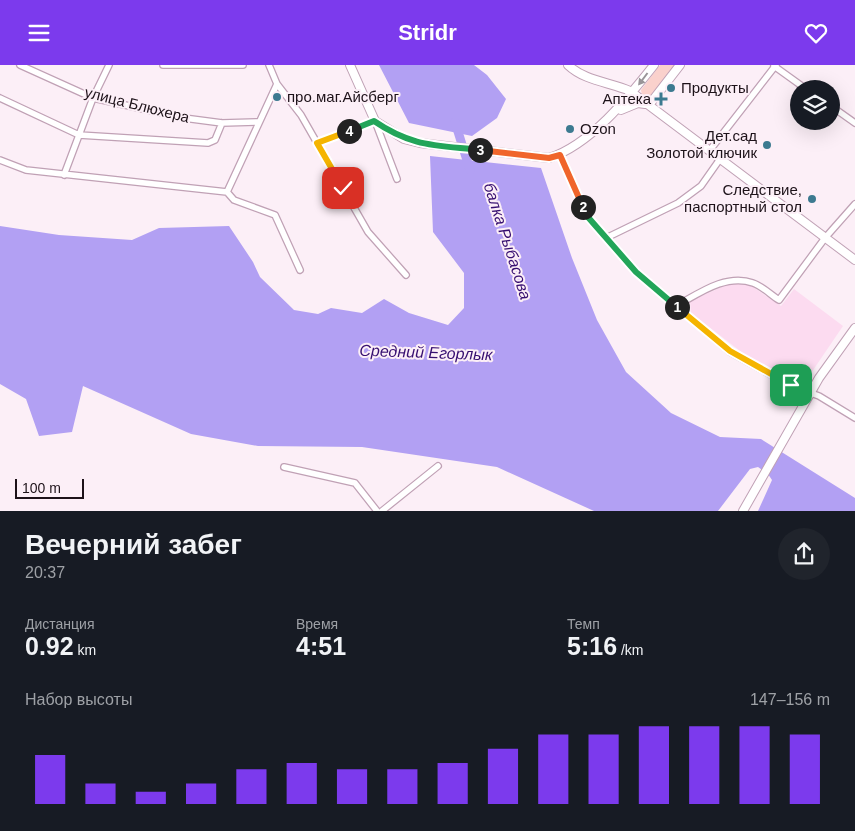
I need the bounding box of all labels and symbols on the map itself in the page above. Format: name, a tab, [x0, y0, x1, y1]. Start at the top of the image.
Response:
one-way arrow	[638, 72, 649, 85]
place label: Продукты	[681, 79, 749, 96]
marker: Продукты	[665, 82, 677, 94]
street label: улица Блюхера	[83, 83, 192, 126]
place label: про.маг.Айсберг	[287, 88, 399, 105]
place label: Аптека	[603, 90, 652, 107]
marker: про.маг.Айсберг	[271, 91, 283, 103]
marker: Аптека	[655, 93, 667, 105]
pin: 4	[336, 119, 362, 143]
place label: Ozon	[580, 120, 616, 137]
marker: Ozon	[564, 123, 576, 135]
place label: Дет.сад Золотой ключик	[646, 127, 757, 161]
pin: 3	[468, 137, 492, 163]
marker: Дет.сад Золотой ключик	[761, 139, 773, 151]
pin	[322, 167, 364, 209]
water label: балка Рыбасова	[481, 181, 534, 302]
place label: Следствие, паспортный стол	[684, 181, 802, 215]
marker: Следствие, паспортный стол	[806, 193, 818, 205]
pin: 2	[570, 195, 596, 219]
pin: 1	[664, 295, 690, 319]
water label: Средний Егорлык	[359, 342, 494, 363]
pin	[770, 364, 812, 406]
scale bar	[15, 476, 84, 499]

